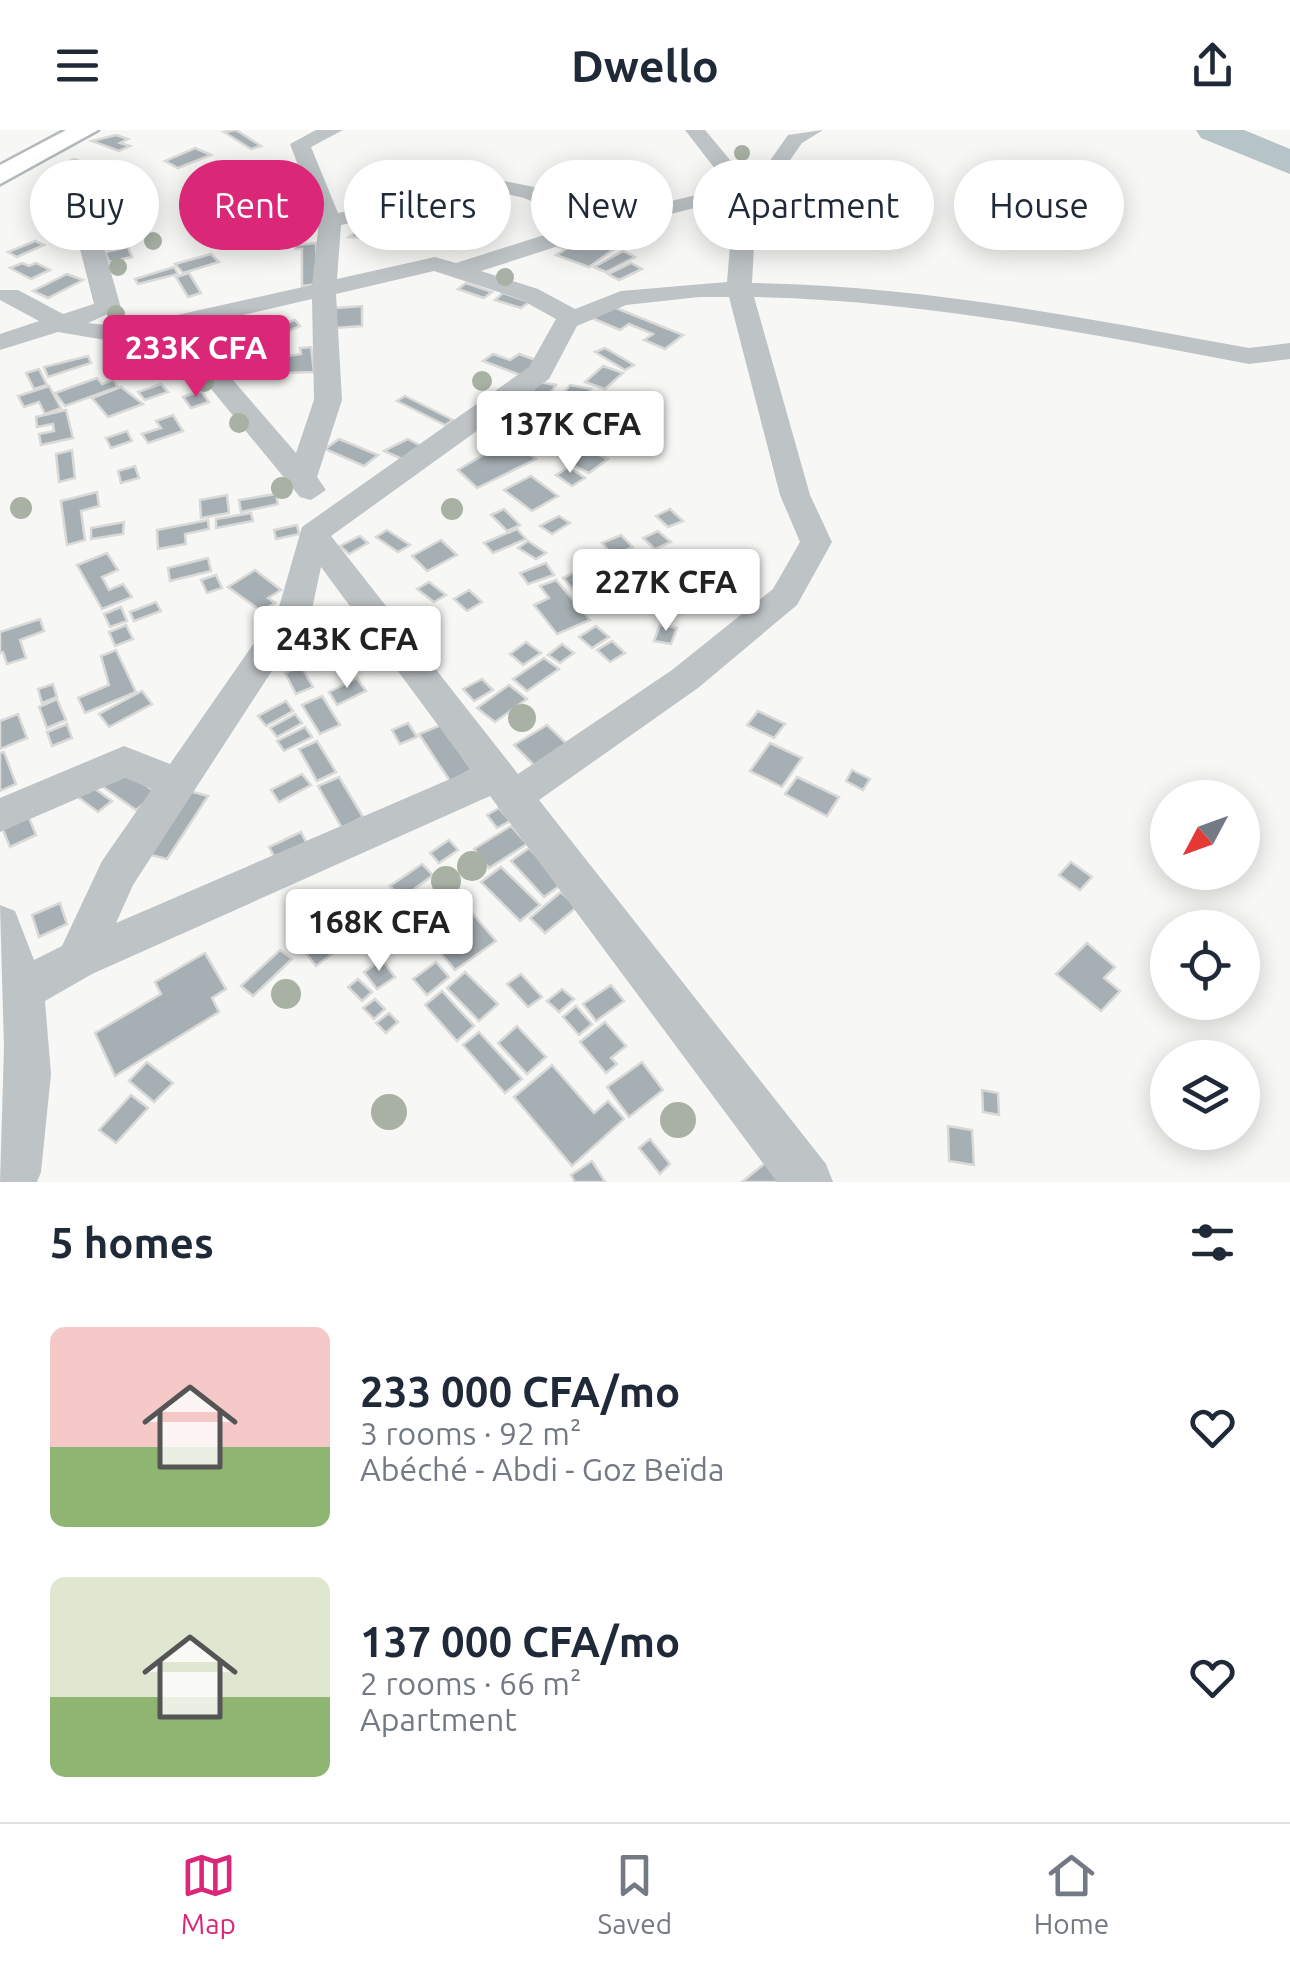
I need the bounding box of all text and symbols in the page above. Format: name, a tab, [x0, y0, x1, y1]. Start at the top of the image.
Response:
icon: menu	[50, 38, 105, 93]
icon: share	[1185, 38, 1240, 93]
text: Dwello	[571, 40, 719, 91]
chip: Buy	[30, 160, 159, 250]
chip: Rent	[179, 160, 324, 250]
chip: Filters	[344, 160, 511, 250]
chip: New	[531, 160, 673, 250]
chip: Apartment	[693, 160, 934, 250]
chip: House	[954, 160, 1124, 250]
pin: 233K CFA	[93, 315, 299, 400]
text: 233K CFA	[125, 329, 267, 365]
pin: 137K CFA	[467, 391, 673, 476]
text: 137K CFA	[499, 405, 641, 441]
pin: 227K CFA	[563, 549, 769, 634]
text: 227K CFA	[595, 563, 737, 599]
pin: 243K CFA	[244, 606, 450, 691]
text: 243K CFA	[276, 620, 418, 656]
north arrow	[1150, 780, 1260, 890]
map controls	[1150, 780, 1260, 1150]
pin: 168K CFA	[276, 889, 482, 974]
text: 168K CFA	[308, 903, 450, 939]
button: locate	[1150, 910, 1260, 1020]
button: layers	[1150, 1040, 1260, 1150]
icon: filters	[1185, 1215, 1240, 1270]
text: 5 homes	[50, 1219, 214, 1266]
icon: home	[130, 1367, 250, 1487]
text: 233 000 CFA/mo	[360, 1368, 680, 1415]
icon: heart	[1185, 1400, 1240, 1455]
text: 3 rooms · 92 m²	[360, 1415, 581, 1451]
text: Abéché - Abdi - Goz Beïda	[360, 1451, 724, 1487]
icon: home	[130, 1617, 250, 1737]
text: 137 000 CFA/mo	[360, 1618, 680, 1665]
icon: heart	[1185, 1650, 1240, 1705]
text: 2 rooms · 66 m²	[360, 1665, 581, 1701]
text: Apartment	[360, 1701, 517, 1737]
tab: Map	[181, 1848, 236, 1939]
tab: Saved	[598, 1848, 672, 1939]
tab: Home	[1034, 1848, 1109, 1939]

